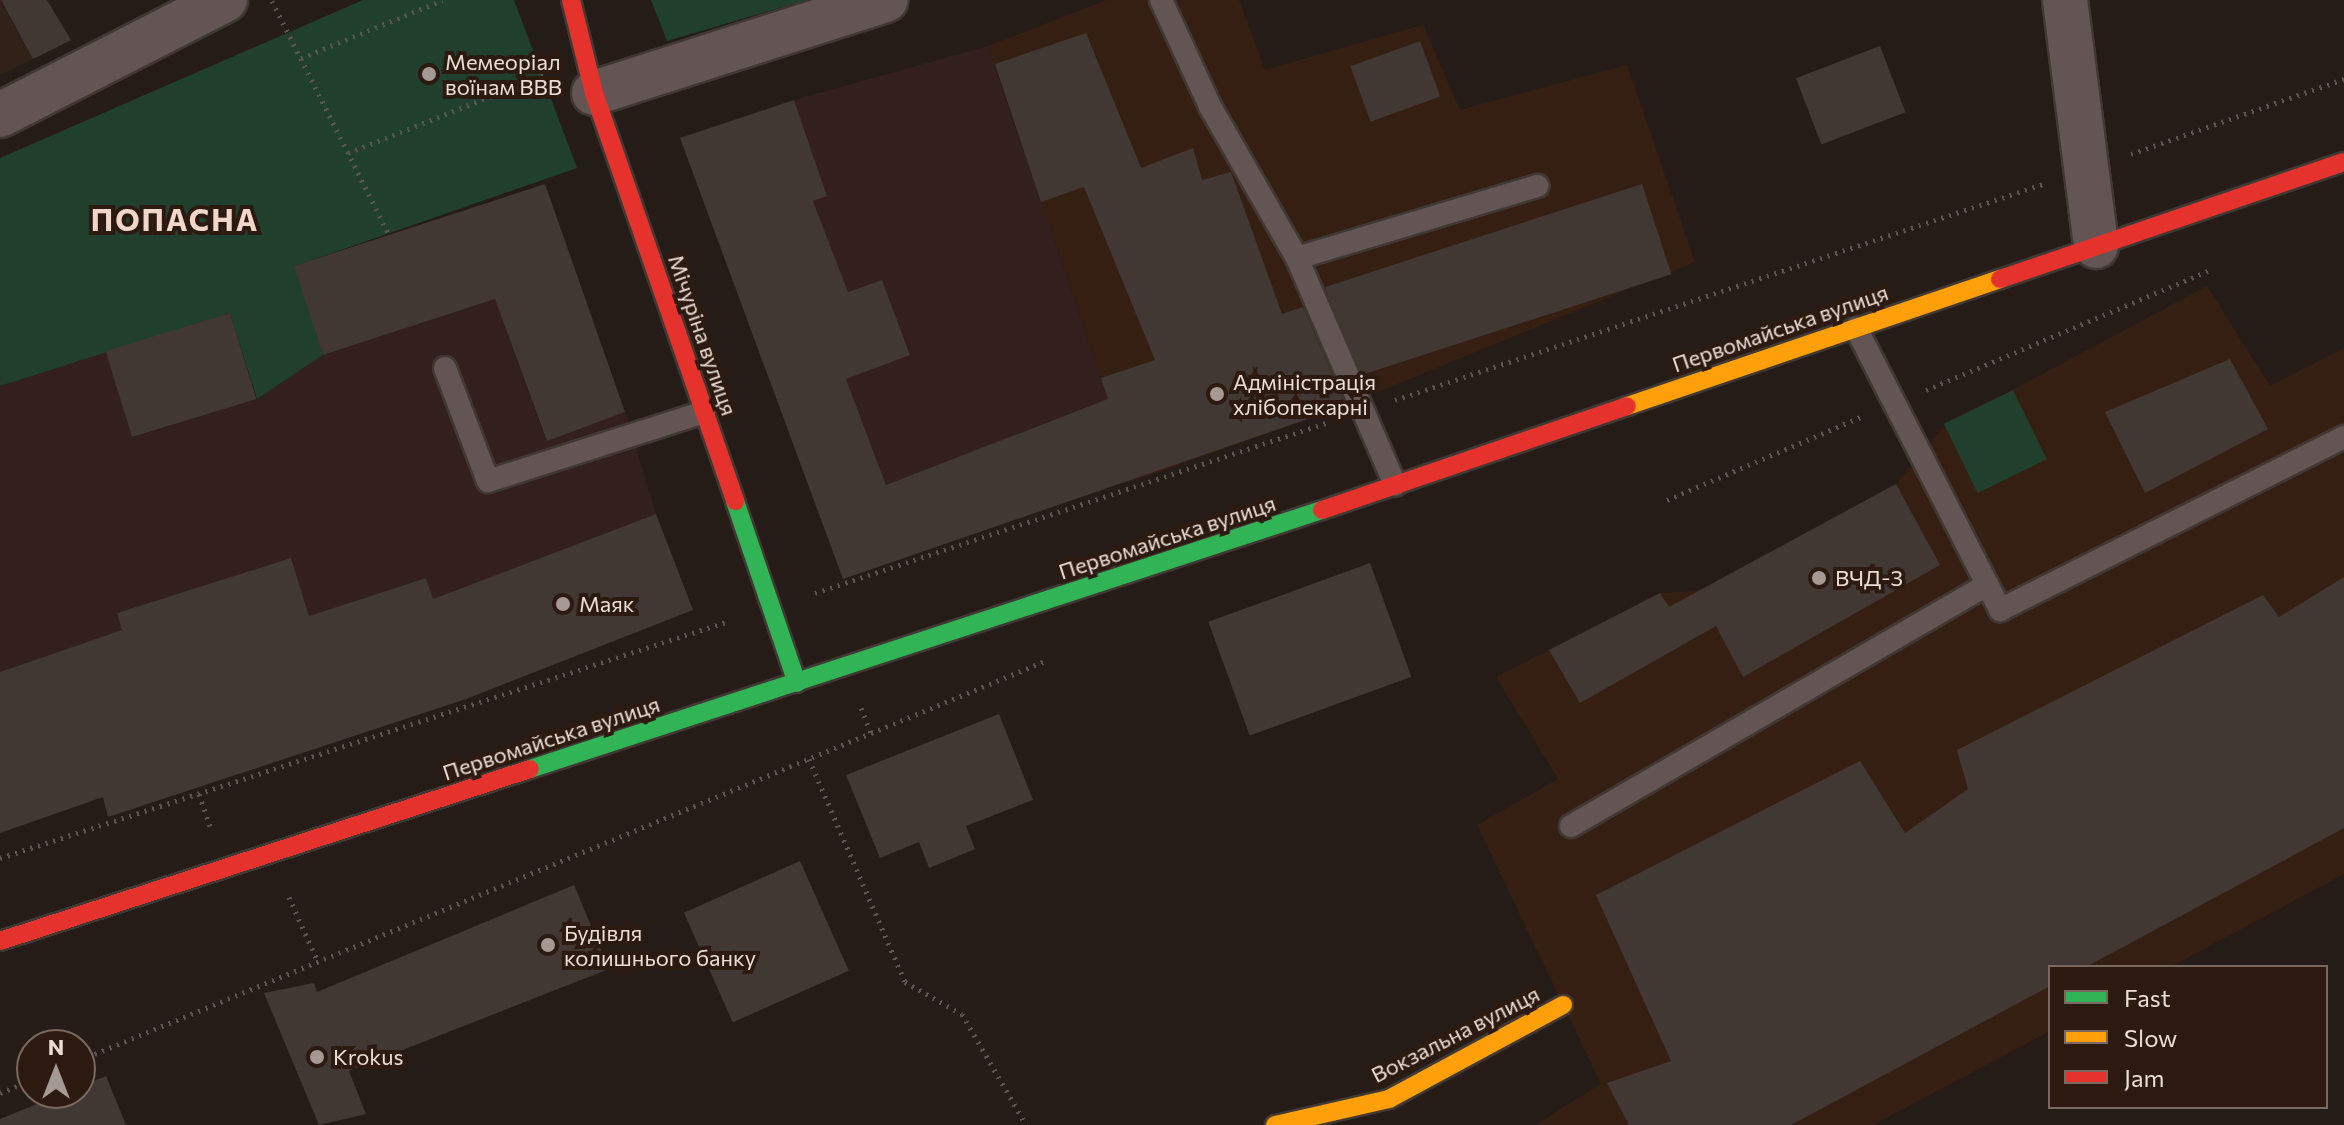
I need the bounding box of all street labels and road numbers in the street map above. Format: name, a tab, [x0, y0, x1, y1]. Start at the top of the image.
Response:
street label: Мічуріна вулиця	[663, 251, 743, 419]
street label: Первомайська вулиця	[1668, 279, 1892, 377]
street label: Первомайська вулиця	[1055, 489, 1279, 585]
street label: Первомайська вулиця	[439, 690, 663, 786]
street label: Вокзальна вулиця	[1366, 980, 1544, 1088]

